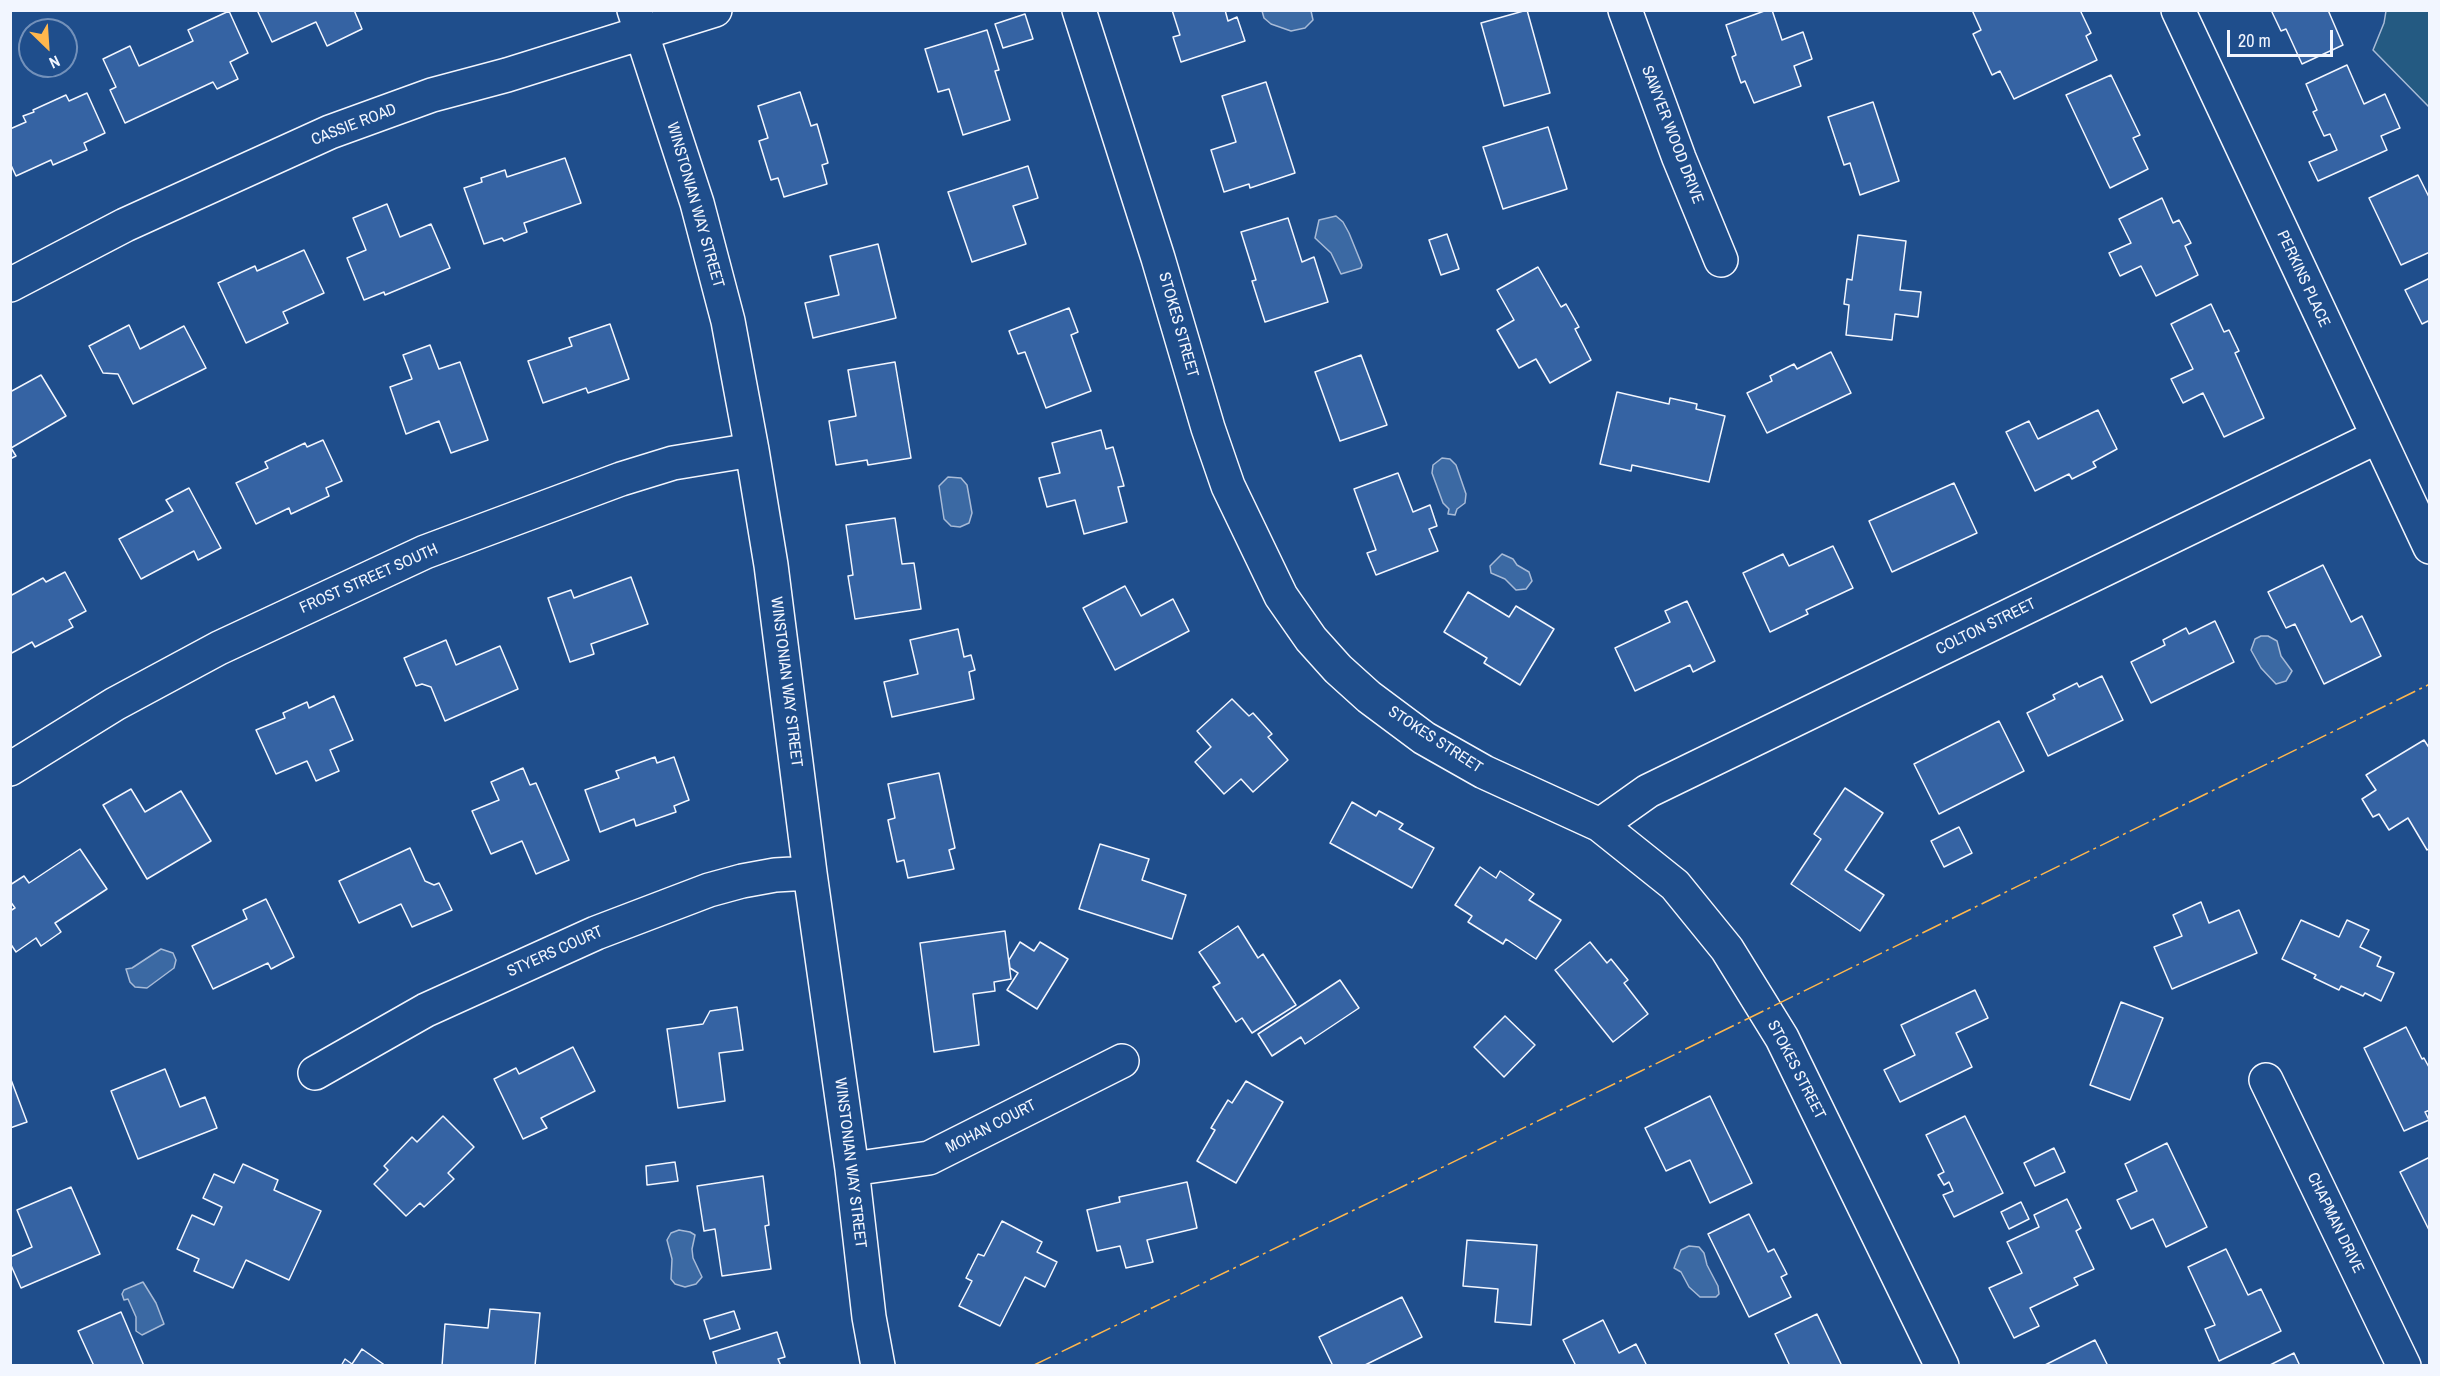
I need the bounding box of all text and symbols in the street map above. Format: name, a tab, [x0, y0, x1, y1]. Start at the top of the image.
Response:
north arrow	[18, 18, 78, 78]
scale bar	[2230, 18, 2336, 56]
text: 20 m	[2238, 28, 2271, 53]
text: N	[46, 51, 64, 74]
street label: SAWYER WOOD DRIVE	[1637, 63, 1707, 207]
street label: CASSIE ROAD	[309, 100, 399, 150]
street label: WINSTONIAN WAY STREET	[662, 120, 728, 290]
street label: PERKINS PLACE	[2272, 228, 2334, 330]
street label: STOKES STREET	[1154, 270, 1202, 380]
street label: FROST STREET SOUTH	[297, 540, 441, 618]
street label: COLTON STREET	[1933, 595, 2039, 659]
street label: WINSTONIAN WAY STREET	[766, 596, 806, 768]
street label: STOKES STREET	[1384, 702, 1486, 778]
street label: STYERS COURT	[504, 922, 606, 982]
street label: STOKES STREET	[1763, 1017, 1829, 1123]
street label: WINSTONIAN WAY STREET	[830, 1077, 870, 1249]
street label: MOHAN COURT	[943, 1096, 1039, 1158]
street label: CHAPMAN DRIVE	[2302, 1170, 2368, 1276]

